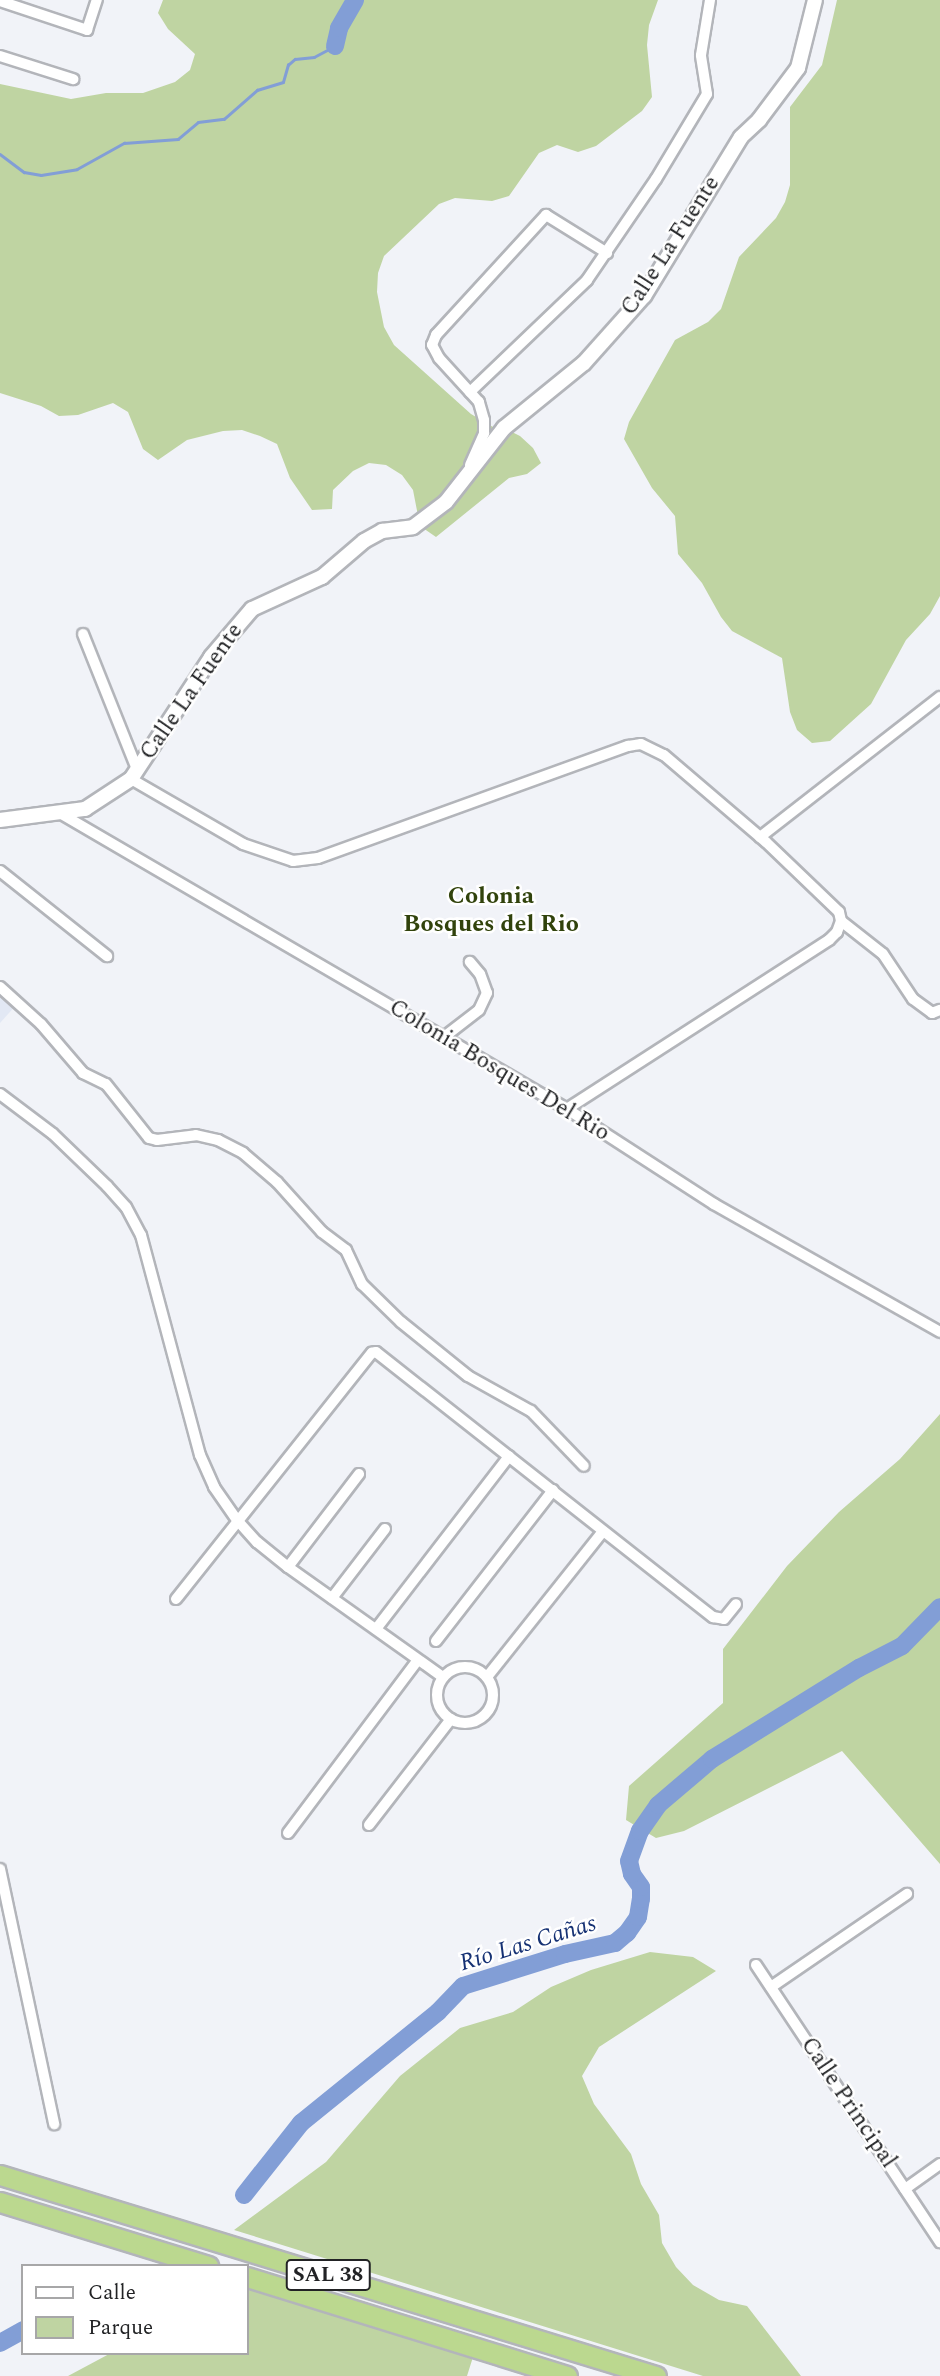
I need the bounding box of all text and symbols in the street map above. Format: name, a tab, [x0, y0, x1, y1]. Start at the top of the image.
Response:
street label: Calle La Fuente	[616, 171, 726, 321]
street label: Calle La Fuente	[135, 618, 249, 766]
district label: Colonia Bosques del Rio	[403, 883, 579, 939]
street label: Colonia Bosques Del Rio	[384, 994, 614, 1148]
water label: Río Las Cañas	[456, 1910, 600, 1978]
street label: Calle Principal	[794, 2032, 902, 2174]
road number: SAL 38	[284, 2258, 372, 2292]
legend	[21, 2264, 248, 2355]
text: Calle	[88, 2277, 136, 2309]
text: Parque	[88, 2312, 153, 2344]

